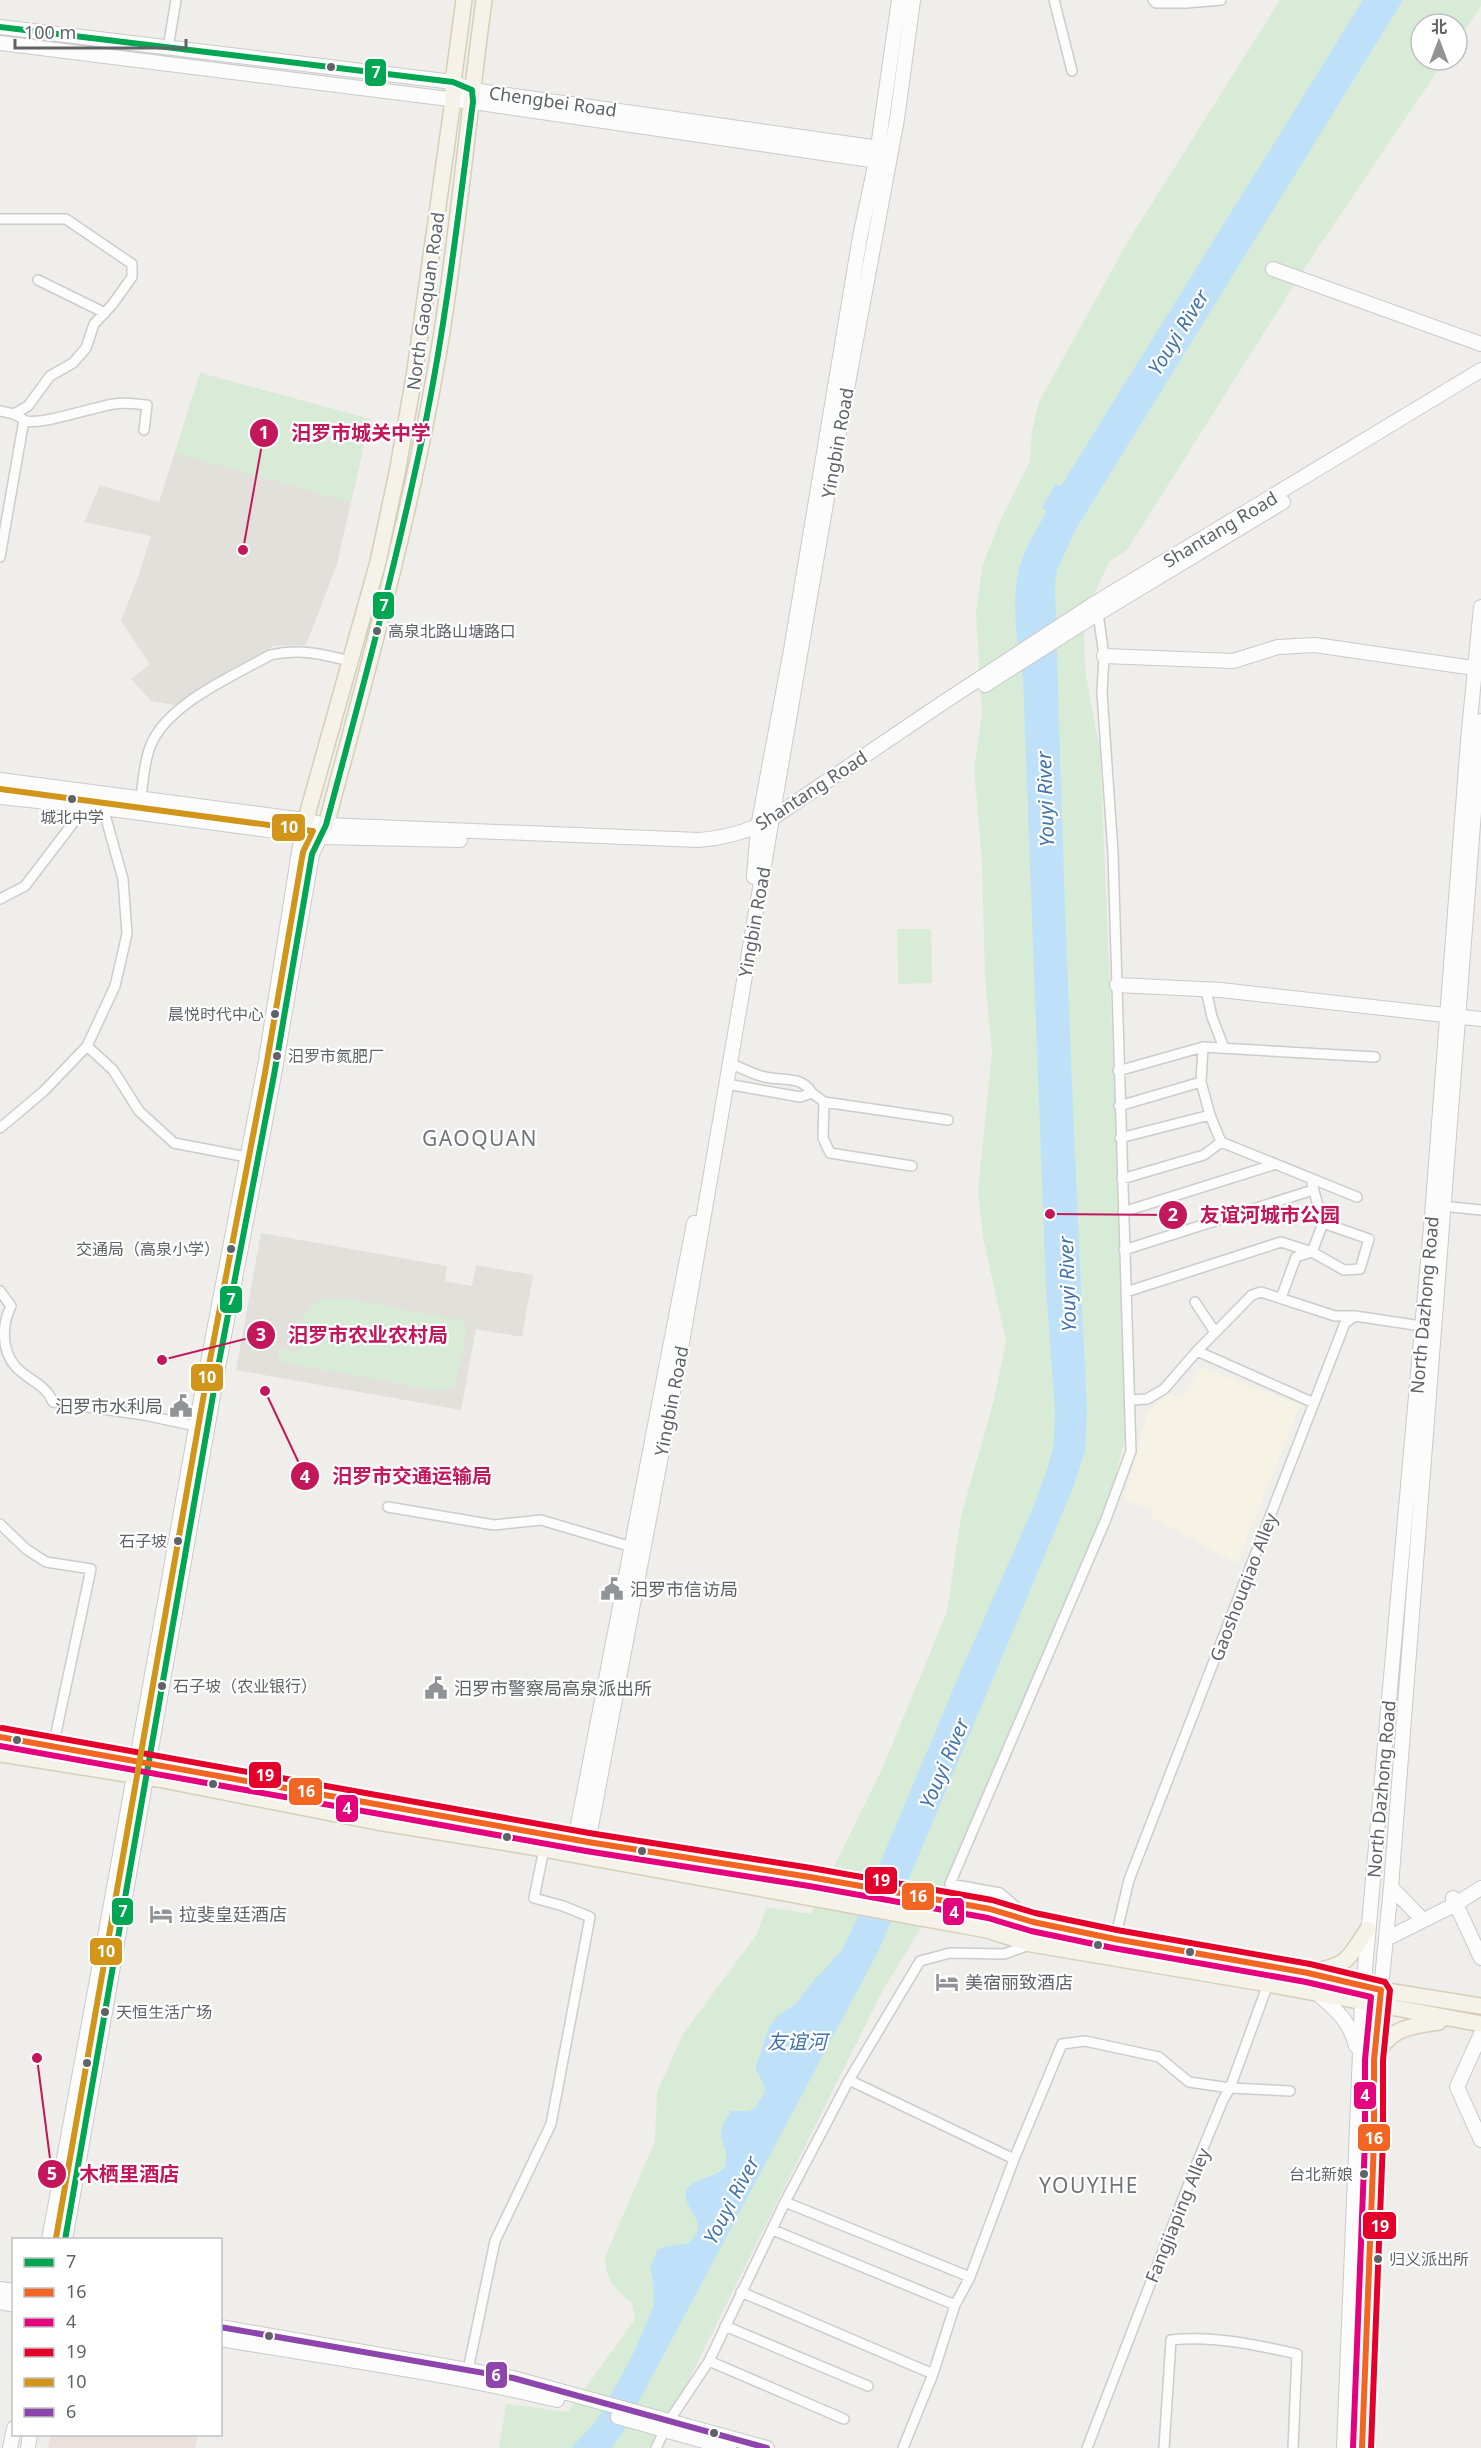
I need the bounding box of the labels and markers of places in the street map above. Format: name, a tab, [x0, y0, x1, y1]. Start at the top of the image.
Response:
unlabelled marker	[325, 61, 337, 73]
callout: 汨罗市城关中学	[249, 414, 443, 452]
place label: 高泉北路山塘路口	[388, 620, 516, 642]
marker: 高泉北路山塘路口	[371, 625, 383, 637]
marker: 城北中学	[66, 793, 78, 805]
place label: 城北中学	[40, 806, 104, 828]
place label: 晨悦时代中心	[168, 1003, 264, 1025]
marker: 晨悦时代中心	[269, 1008, 281, 1020]
place label: 汨罗市氮肥厂	[288, 1045, 384, 1067]
marker: 汨罗市氮肥厂	[271, 1050, 283, 1062]
callout: 友谊河城市公园	[1158, 1196, 1352, 1234]
place label: 交通局（高泉小学）	[76, 1238, 220, 1260]
marker: 交通局（高泉小学）	[225, 1243, 237, 1255]
callout: 汨罗市农业农村局	[246, 1316, 460, 1354]
public building icon: 汨罗市水利局	[168, 1393, 194, 1419]
place label: 汨罗市水利局	[55, 1394, 163, 1418]
callout: 汨罗市交通运输局	[290, 1457, 504, 1495]
place label: 石子坡	[119, 1530, 167, 1552]
marker: 石子坡	[172, 1535, 184, 1547]
public building icon: 汨罗市信访局	[599, 1576, 625, 1602]
place label: 汨罗市信访局	[630, 1577, 738, 1601]
place label: 石子坡（农业银行）	[173, 1675, 317, 1697]
public building icon: 汨罗市警察局高泉派出所	[423, 1675, 449, 1701]
place label: 汨罗市警察局高泉派出所	[454, 1676, 652, 1700]
marker: 石子坡（农业银行）	[156, 1680, 168, 1692]
unlabelled marker	[11, 1734, 23, 1746]
unlabelled marker	[207, 1778, 219, 1790]
unlabelled marker	[501, 1831, 513, 1843]
unlabelled marker	[636, 1845, 648, 1857]
hotel icon: 拉斐皇廷酒店	[148, 1901, 174, 1927]
place label: 拉斐皇廷酒店	[179, 1902, 287, 1926]
unlabelled marker	[1092, 1939, 1104, 1951]
unlabelled marker	[1184, 1946, 1196, 1958]
hotel icon: 美宿丽致酒店	[934, 1969, 960, 1995]
place label: 美宿丽致酒店	[965, 1970, 1073, 1994]
place label: 天恒生活广场	[116, 2001, 212, 2023]
marker: 天恒生活广场	[99, 2006, 111, 2018]
unlabelled marker	[81, 2057, 93, 2069]
callout: 木栖里酒店	[37, 2155, 191, 2193]
place label: 台北新娘	[1289, 2163, 1353, 2185]
marker: 台北新娘	[1358, 2168, 1370, 2180]
place label: 归义派出所	[1389, 2248, 1469, 2270]
marker: 归义派出所	[1372, 2253, 1384, 2265]
unlabelled marker	[263, 2330, 275, 2342]
unlabelled marker	[708, 2427, 720, 2439]

